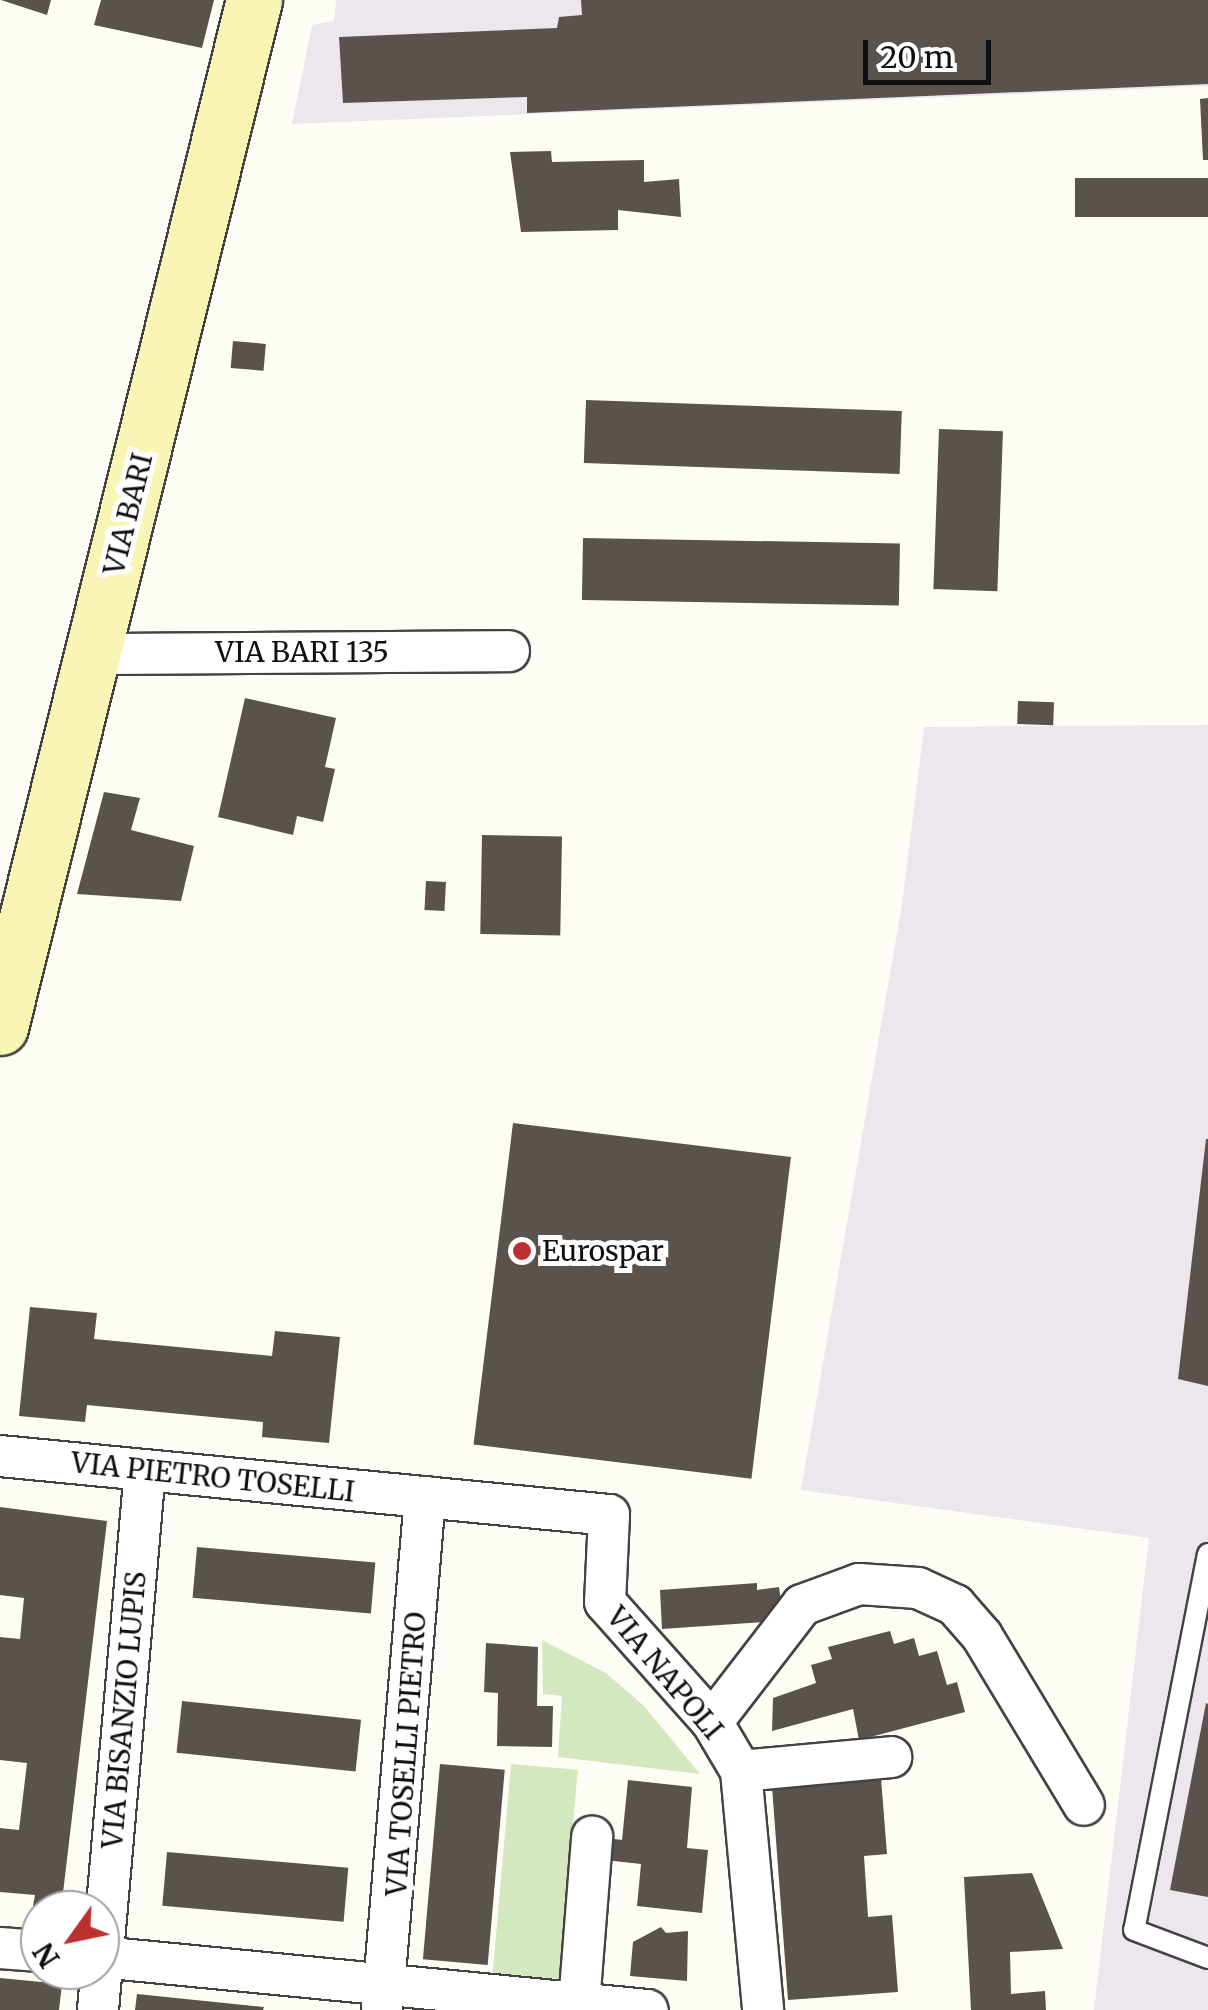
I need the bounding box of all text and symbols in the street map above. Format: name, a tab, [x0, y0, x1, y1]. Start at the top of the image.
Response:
scale bar	[868, 20, 996, 82]
text: 20 m	[880, 38, 953, 76]
street label: VIA BARI	[97, 450, 159, 578]
street label: VIA BARI 135	[215, 635, 389, 669]
place label: Eurospar	[542, 1234, 664, 1268]
marker: Eurospar	[511, 1240, 533, 1262]
street label: VIA PIETRO TOSELLI	[70, 1445, 356, 1509]
street label: VIA BISANZIO LUPIS	[95, 1570, 153, 1850]
street label: VIA NAPOLI	[600, 1600, 730, 1746]
street label: VIA TOSELLI PIETRO	[379, 1611, 433, 1897]
north arrow	[20, 1890, 120, 1990]
text: N	[25, 1936, 68, 1974]

